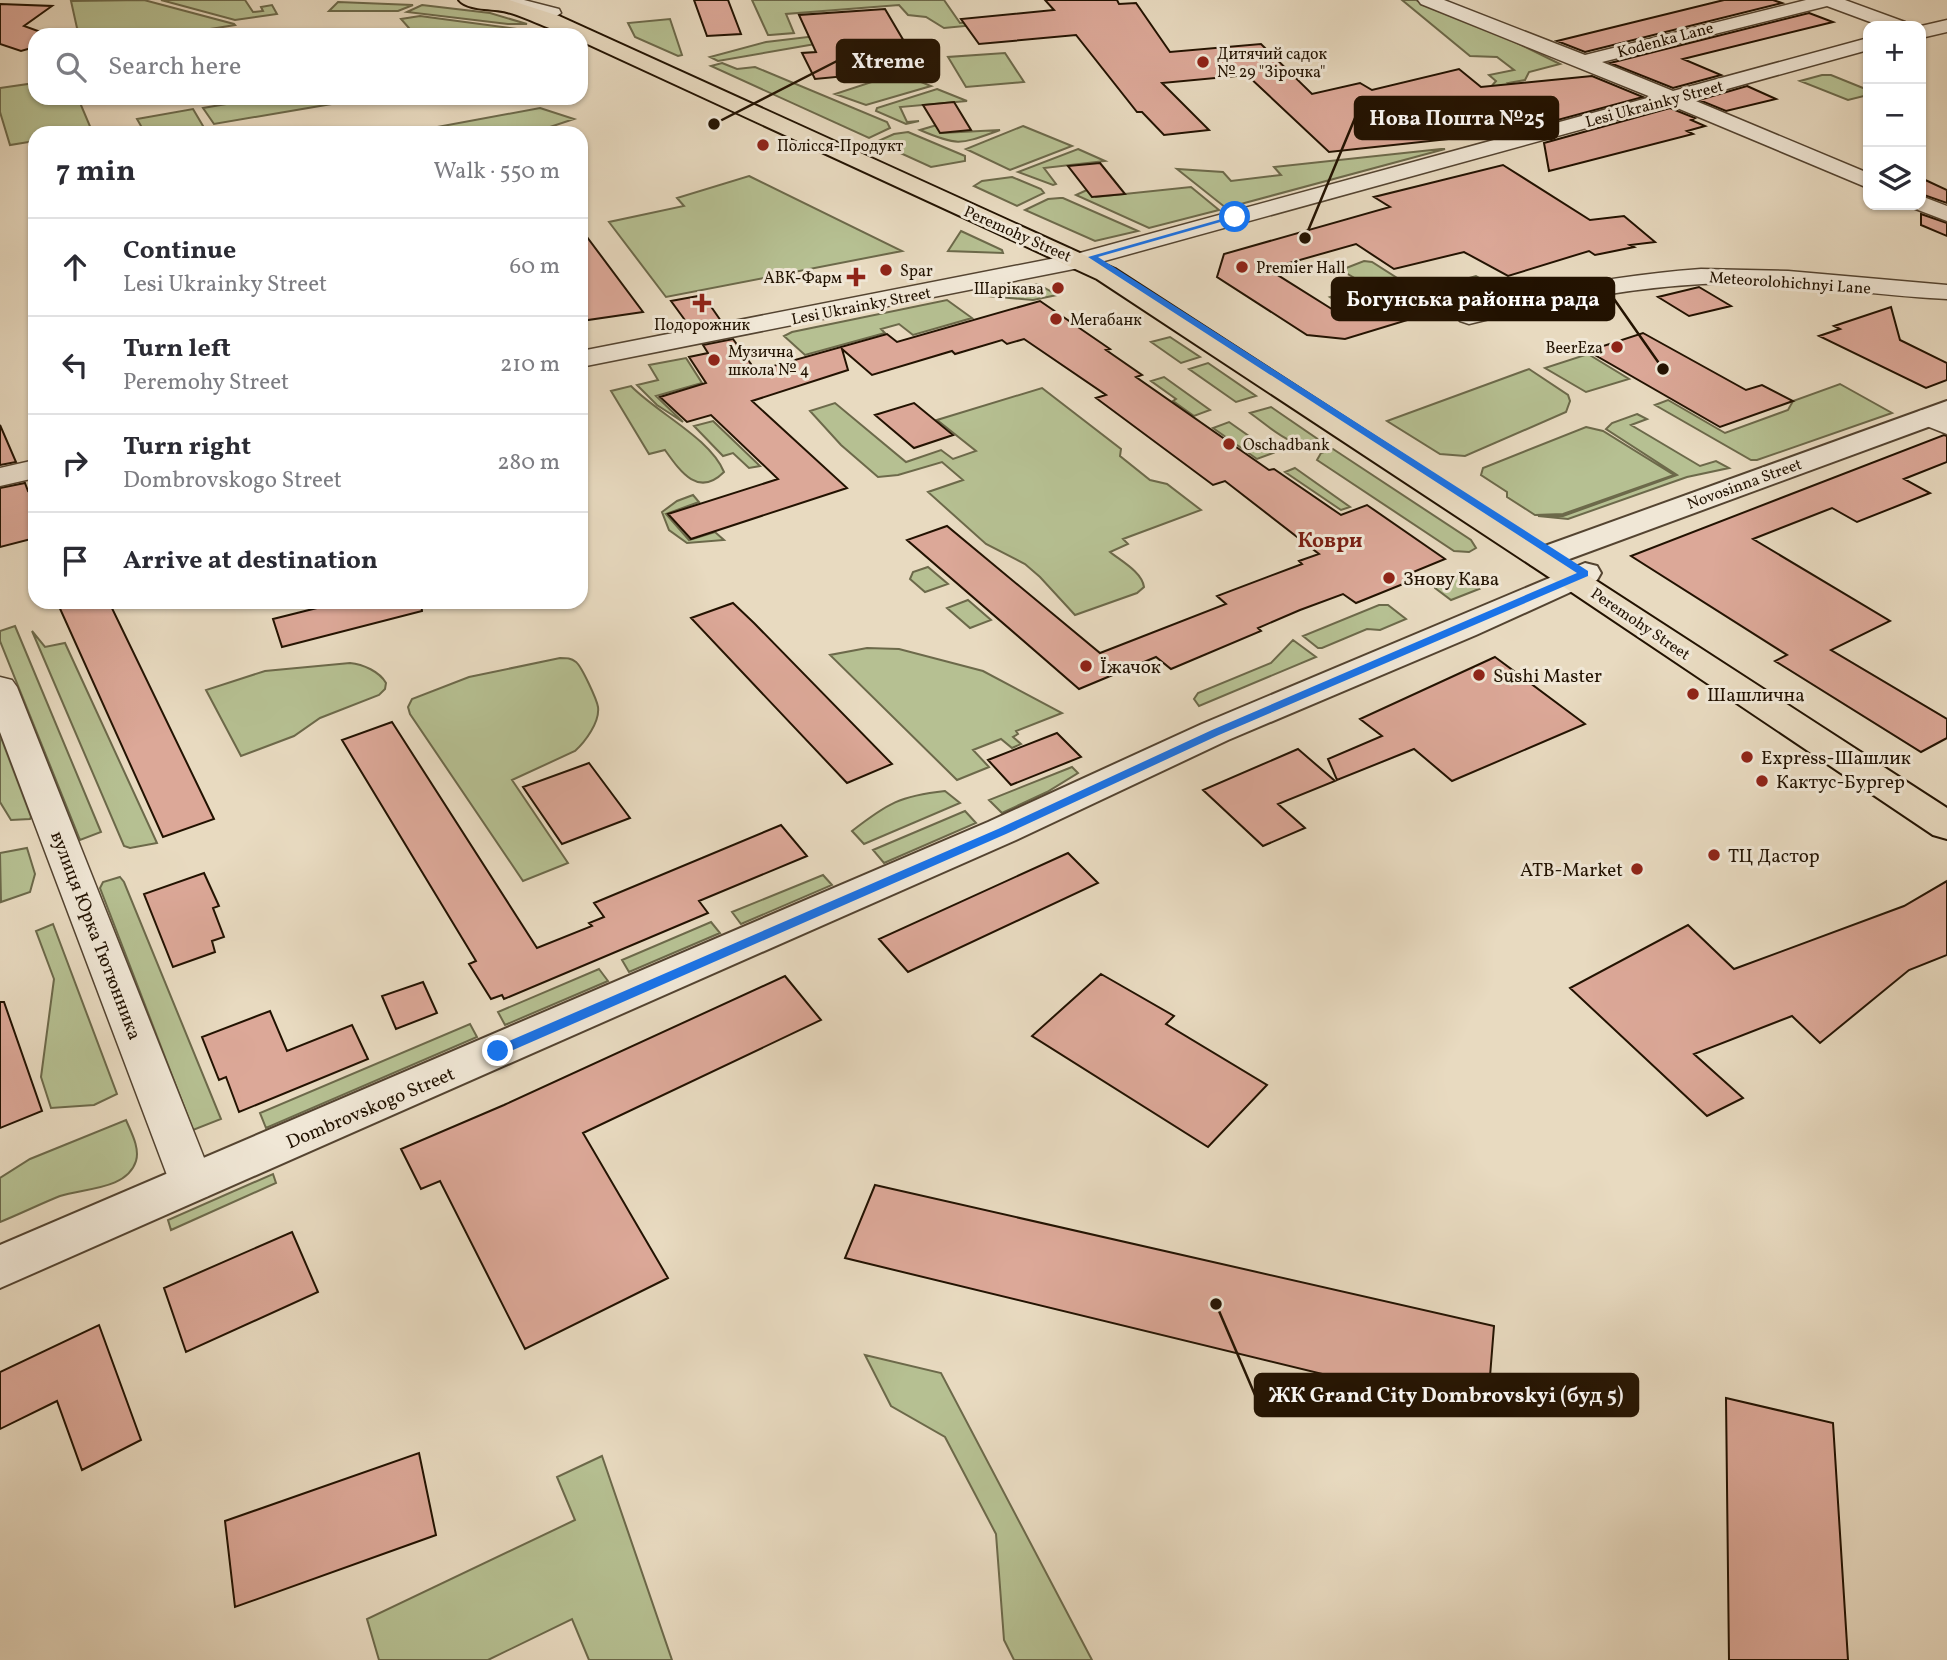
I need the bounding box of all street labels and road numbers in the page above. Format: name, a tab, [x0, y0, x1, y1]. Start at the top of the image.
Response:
street label: Kodenka Lane	[1615, 18, 1716, 64]
street label: Lesi Ukrainky Street	[1583, 76, 1726, 134]
street label: Peremohy Street	[960, 201, 1075, 269]
street label: Meteorolohichnyi Lane	[1708, 267, 1872, 301]
street label: Lesi Ukrainky Street	[790, 283, 934, 331]
street label: Novosinna Street	[1684, 454, 1806, 516]
street label: Peremohy Street	[1586, 583, 1694, 666]
street label: вулиця Юрка Тютюнника	[43, 828, 147, 1044]
street label: Dombrovskogo Street	[282, 1061, 459, 1156]

